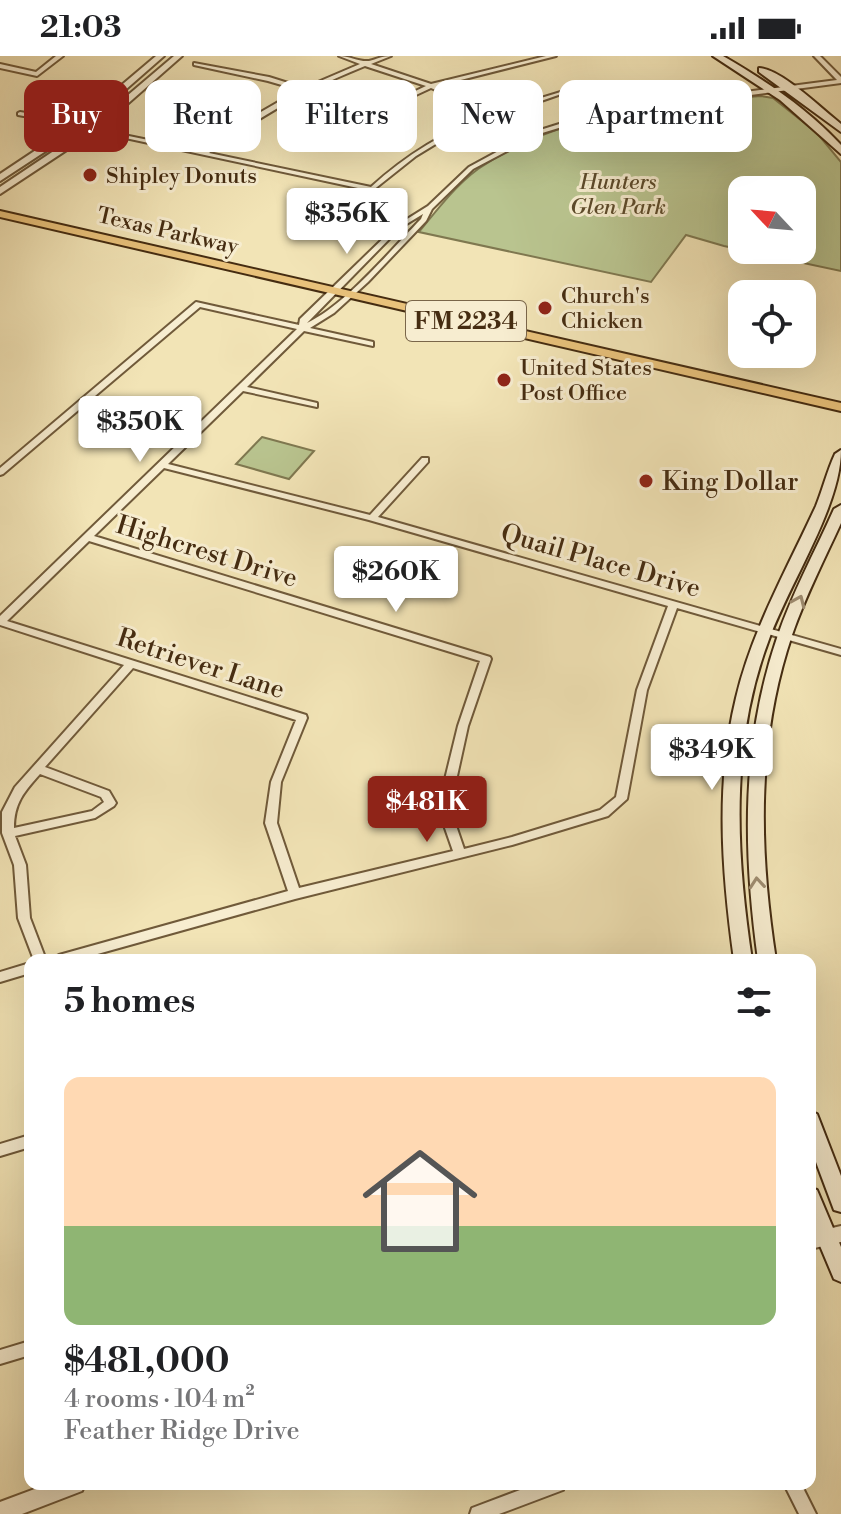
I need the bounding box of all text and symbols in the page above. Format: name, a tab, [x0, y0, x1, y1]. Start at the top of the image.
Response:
text: 21:03	[40, 9, 122, 47]
chip: Buy	[24, 80, 129, 152]
chip: Rent	[145, 80, 261, 152]
chip: Filters	[277, 80, 417, 152]
chip: New	[433, 80, 543, 152]
chip: Apartment	[559, 80, 752, 152]
place label: Shipley Donuts	[106, 163, 257, 190]
marker: Shipley Donuts	[81, 166, 99, 184]
park label: Hunters Glen Park	[570, 169, 666, 221]
north arrow	[728, 176, 816, 264]
map controls	[728, 176, 816, 368]
pin: $356K	[291, 188, 403, 256]
text: $356K	[305, 198, 389, 230]
street label: Texas Parkway	[94, 202, 241, 261]
button: locate	[728, 280, 816, 368]
place label: Church's Chicken	[561, 283, 650, 335]
marker: Church's Chicken	[536, 299, 554, 317]
road number: FM 2234	[406, 301, 526, 341]
place label: United States Post Office	[520, 355, 652, 407]
marker: United States Post Office	[495, 371, 513, 389]
pin: $350K	[84, 396, 196, 464]
text: $350K	[96, 406, 184, 438]
place label: King Dollar	[662, 466, 798, 498]
marker: King Dollar	[637, 472, 655, 490]
street label: Highcrest Drive	[112, 509, 301, 595]
street label: Quail Place Drive	[497, 517, 704, 605]
pin: $260K	[340, 546, 452, 614]
text: $260K	[352, 556, 440, 588]
one-way arrow	[790, 595, 806, 609]
street label: Retriever Lane	[113, 622, 289, 706]
pin: $349K	[656, 724, 768, 792]
text: $349K	[669, 734, 755, 766]
pin: $481K	[371, 776, 483, 844]
text: $481K	[386, 786, 468, 818]
one-way arrow	[749, 876, 766, 889]
icon: filters	[732, 980, 776, 1024]
text: 5 homes	[64, 981, 195, 1023]
icon: home	[348, 1129, 492, 1273]
text: $481,000	[64, 1341, 229, 1383]
text: 4 rooms · 104 m²	[64, 1383, 254, 1415]
text: Feather Ridge Drive	[64, 1415, 300, 1447]

